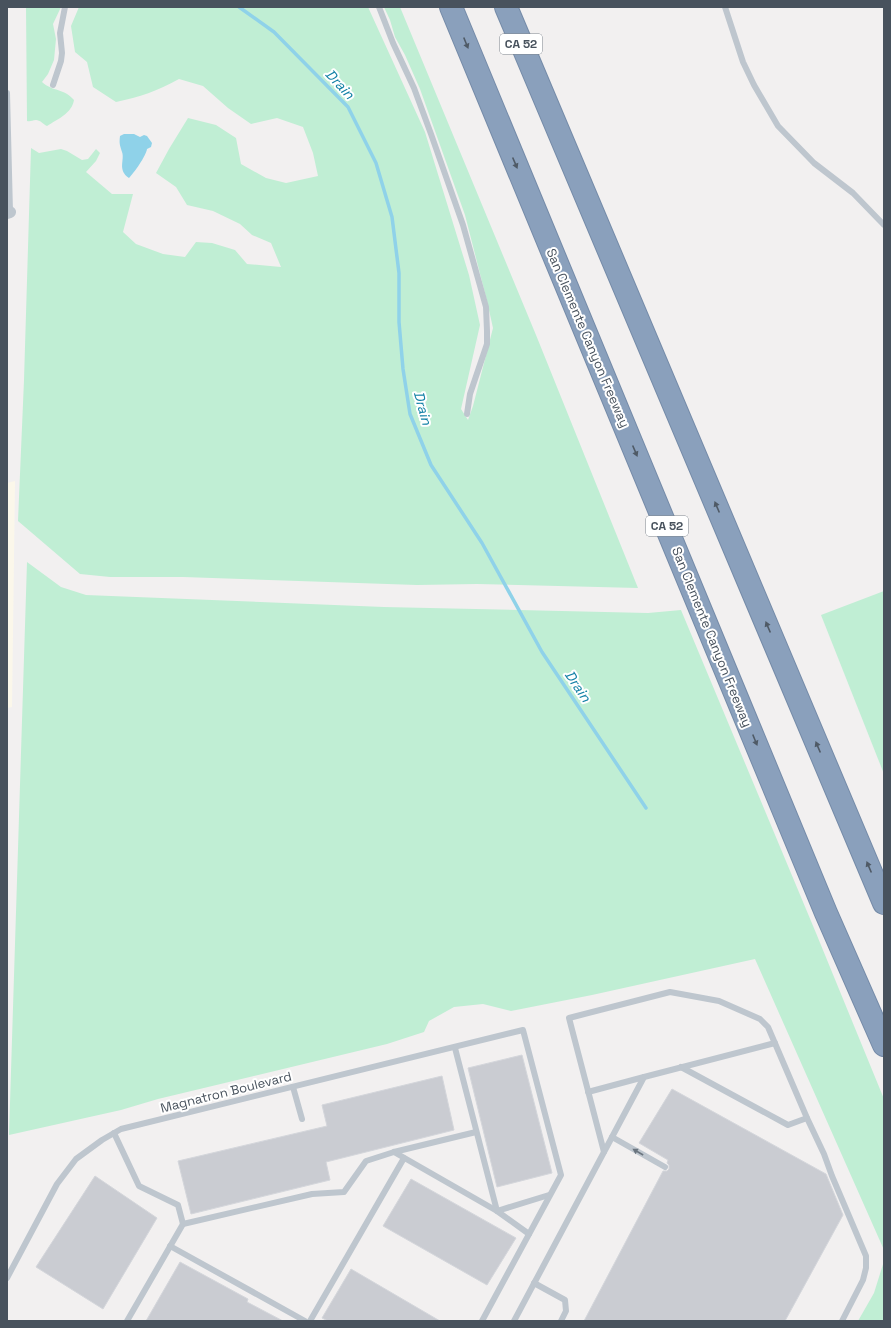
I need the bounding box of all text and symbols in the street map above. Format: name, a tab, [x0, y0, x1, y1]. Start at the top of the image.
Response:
road number: CA 52	[500, 34, 542, 54]
one-way arrow	[463, 38, 469, 49]
water label: Drain	[322, 65, 359, 103]
one-way arrow	[513, 158, 519, 170]
street label: San Clemente Canyon Freeway	[542, 246, 634, 430]
water label: Drain	[410, 389, 436, 427]
one-way arrow	[633, 446, 639, 458]
one-way arrow	[714, 502, 720, 513]
road number: CA 52	[646, 516, 688, 536]
street label: San Clemente Canyon Freeway	[668, 544, 756, 730]
one-way arrow	[764, 621, 770, 633]
water label: Drain	[561, 667, 595, 706]
one-way arrow	[752, 734, 758, 746]
one-way arrow	[815, 740, 821, 752]
one-way arrow	[866, 861, 872, 872]
street label: Magnatron Boulevard	[159, 1067, 293, 1117]
one-way arrow	[633, 1148, 644, 1155]

